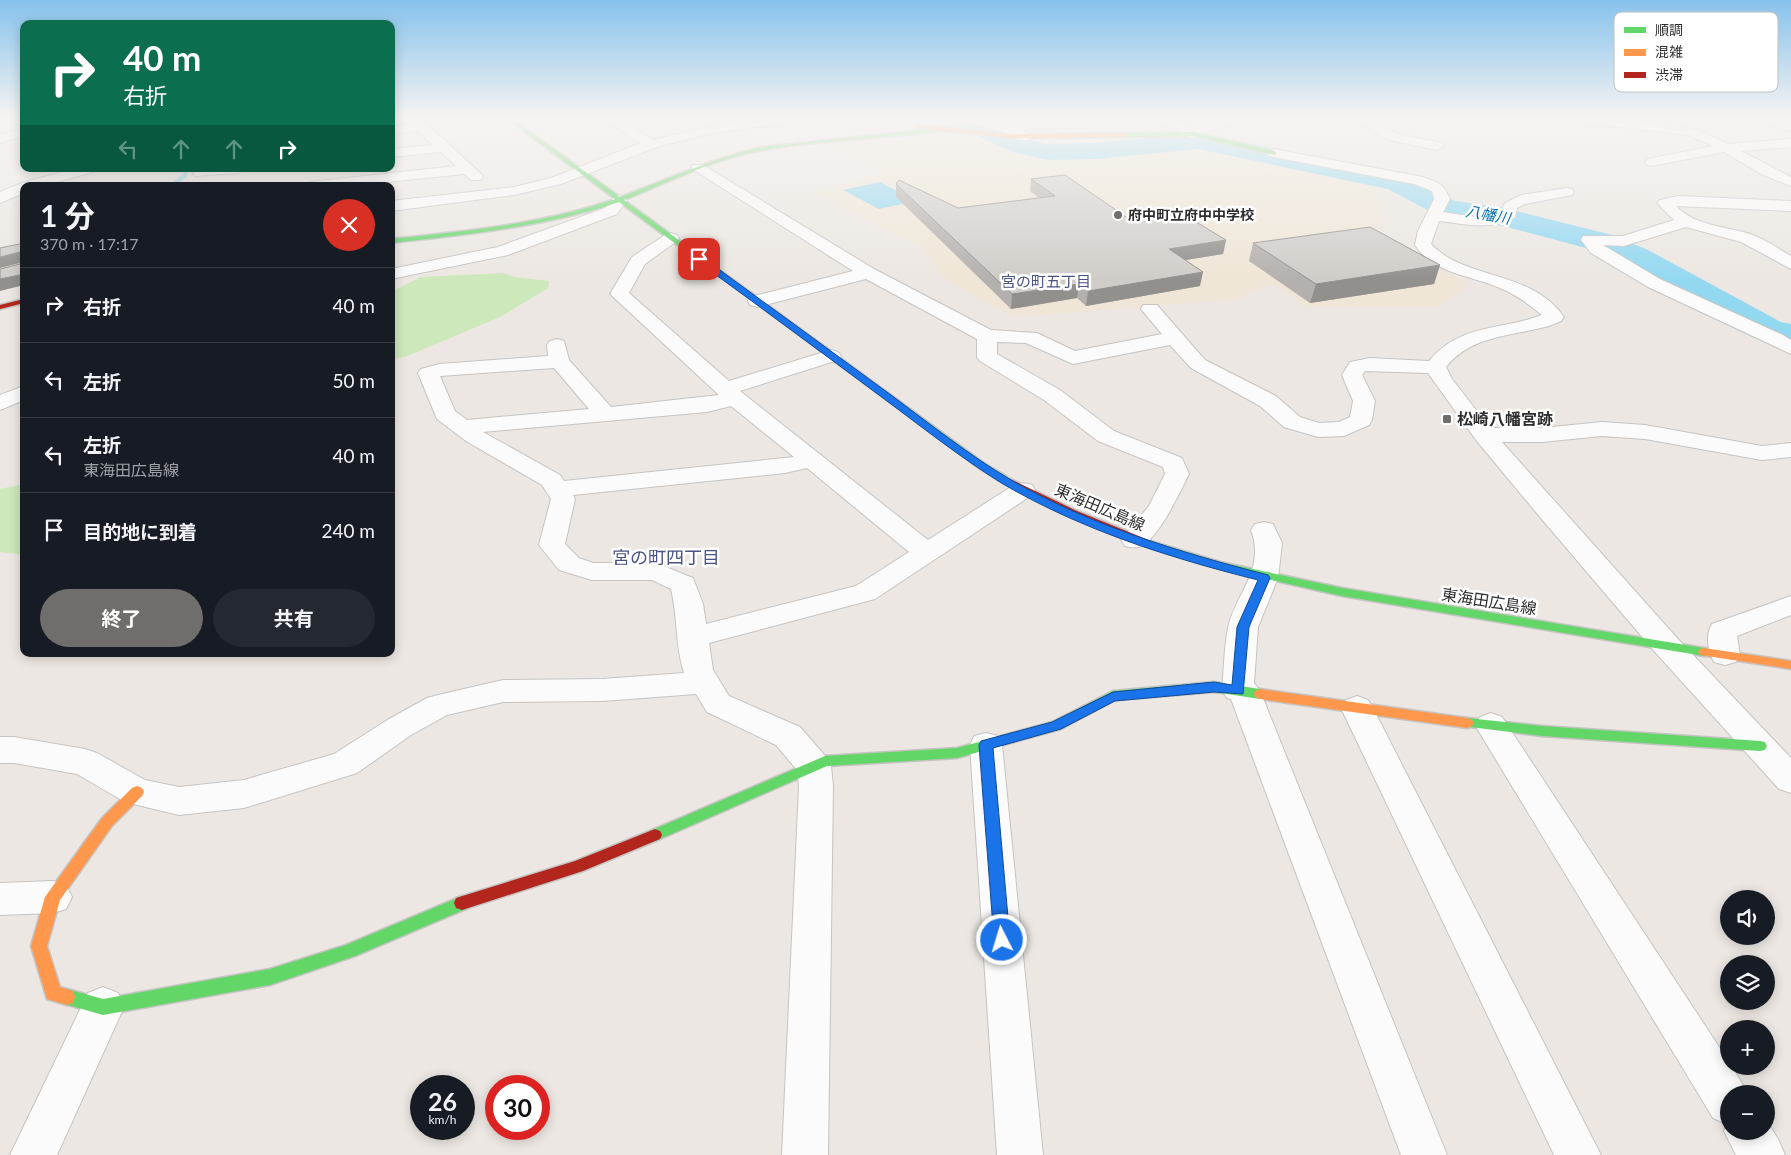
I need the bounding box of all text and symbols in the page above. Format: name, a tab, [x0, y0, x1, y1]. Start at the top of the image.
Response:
legend	[1614, 12, 1778, 92]
text: 順調	[1655, 21, 1683, 38]
text: 40 m	[123, 36, 201, 78]
icon: right	[40, 40, 105, 105]
text: 混雑	[1655, 43, 1683, 60]
text: 渋滞	[1655, 66, 1683, 83]
text: 右折	[123, 82, 167, 109]
icon: left	[114, 135, 142, 163]
icon: ahead	[167, 135, 195, 163]
icon: ahead	[220, 135, 248, 163]
icon: right	[273, 135, 301, 163]
text: 1 分	[40, 197, 95, 233]
button: close	[323, 199, 375, 251]
water label: 八幡川	[1464, 201, 1514, 227]
place label: 府中町立府中中学校	[1128, 206, 1254, 223]
marker: 府中町立府中中学校	[1112, 209, 1124, 221]
text: 370 m · 17:17	[40, 234, 139, 253]
pin	[678, 238, 720, 280]
icon: arrive	[685, 245, 713, 273]
district label: 宮の町五丁目	[1001, 272, 1091, 290]
icon: right	[40, 291, 68, 319]
text: 40 m	[332, 294, 375, 317]
text: 右折	[83, 295, 121, 318]
icon: left	[40, 366, 68, 394]
text: 50 m	[332, 369, 375, 392]
text: 左折	[83, 370, 121, 393]
place label: 松崎八幡宮跡	[1457, 409, 1553, 428]
marker: 松崎八幡宮跡	[1441, 413, 1453, 425]
text: 左折	[83, 433, 121, 456]
icon: left	[40, 441, 68, 469]
text: 40 m	[332, 444, 375, 467]
text: 東海田広島線	[83, 460, 179, 479]
street label: 東海田広島線	[1052, 479, 1148, 534]
icon: arrive	[40, 516, 68, 544]
text: 240 m	[321, 519, 375, 542]
text: 目的地に到着	[83, 520, 197, 543]
district label: 宮の町四丁目	[612, 546, 720, 568]
street label: 東海田広島線	[1440, 584, 1538, 617]
button: 終了	[40, 589, 203, 647]
button: 共有	[213, 589, 375, 647]
map controls	[1720, 890, 1775, 1140]
button: sound	[1720, 890, 1775, 945]
position arrow	[975, 913, 1027, 965]
button: layers	[1720, 955, 1775, 1010]
button: +	[1720, 1020, 1775, 1075]
speed limit sign: 30	[485, 1075, 550, 1140]
button: −	[1720, 1085, 1775, 1140]
text: 26	[428, 1086, 457, 1116]
text: km/h	[428, 1112, 457, 1127]

